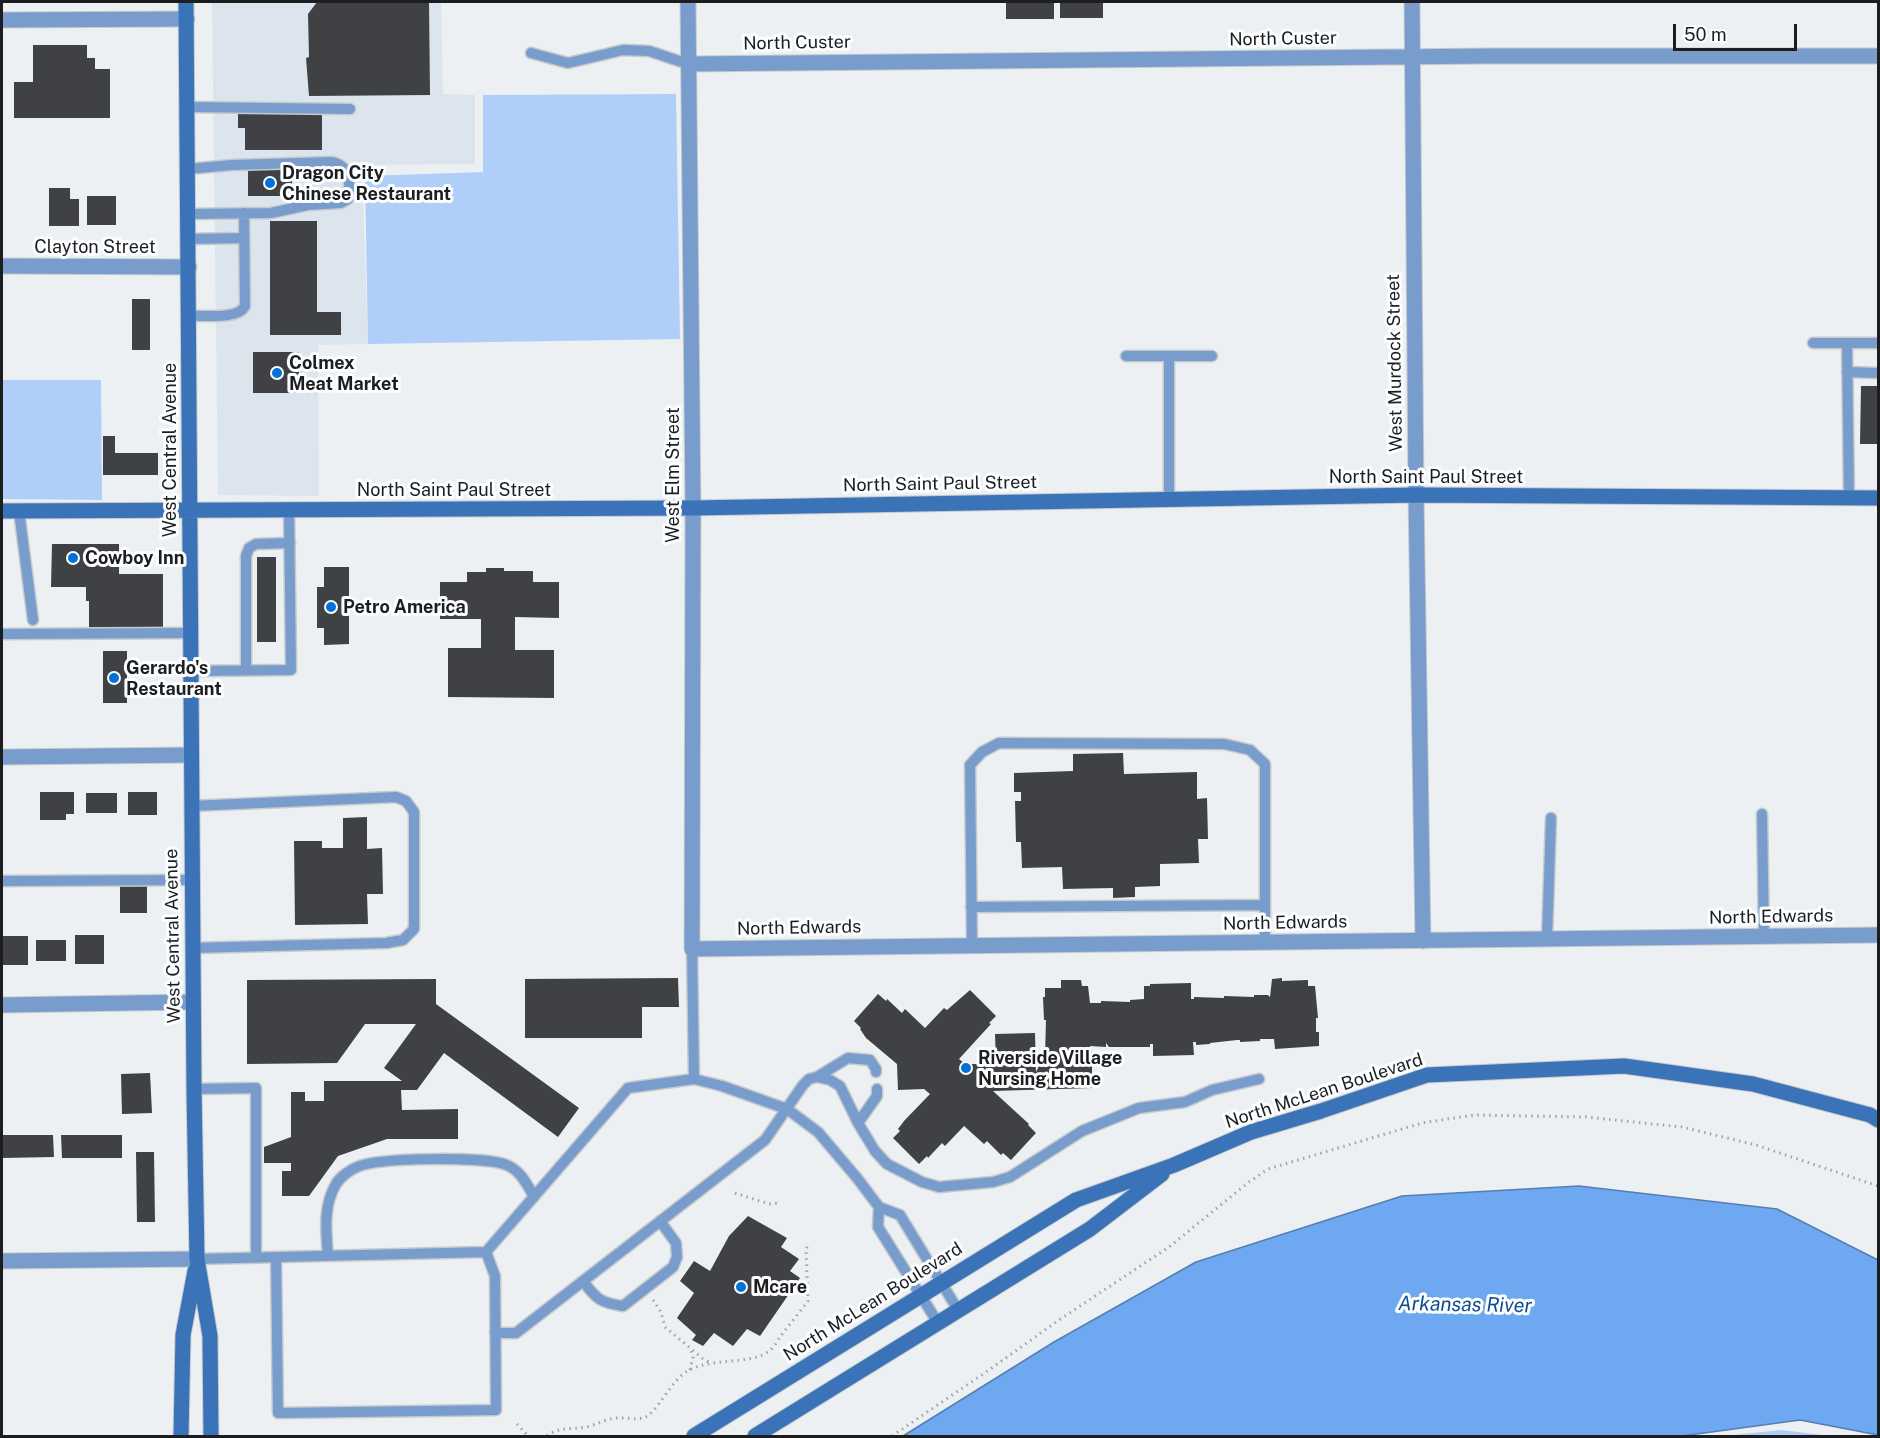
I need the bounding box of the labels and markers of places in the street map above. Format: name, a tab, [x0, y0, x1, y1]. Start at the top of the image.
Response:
place label: Dragon City Chinese Restaurant	[282, 162, 451, 204]
marker: Dragon City Chinese Restaurant	[263, 176, 277, 190]
place label: Colmex Meat Market	[289, 352, 399, 394]
marker: Colmex Meat Market	[270, 366, 284, 380]
place label: Cowboy Inn	[85, 547, 184, 569]
marker: Cowboy Inn	[66, 551, 80, 565]
place label: Petro America	[343, 596, 466, 618]
marker: Petro America	[324, 600, 338, 614]
place label: Gerardo's Restaurant	[126, 657, 222, 700]
marker: Gerardo's Restaurant	[107, 671, 121, 685]
place label: Riverside Village Nursing Home	[978, 1047, 1122, 1090]
marker: Riverside Village Nursing Home	[959, 1061, 973, 1075]
place label: Mcare	[753, 1276, 807, 1298]
marker: Mcare	[734, 1280, 748, 1294]

